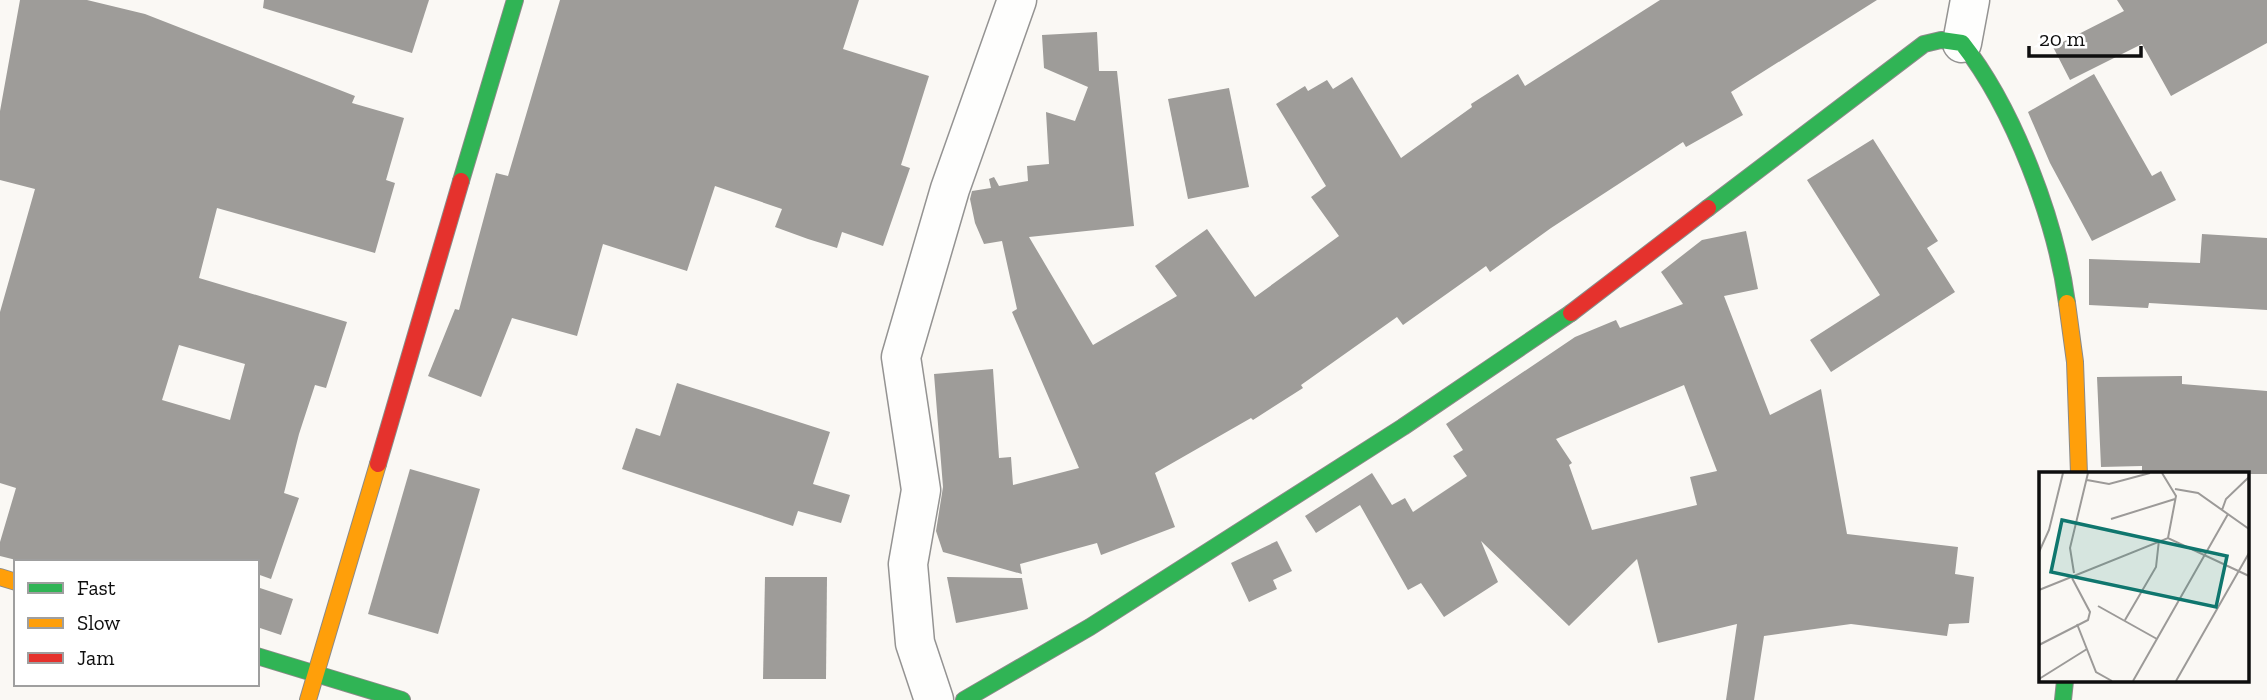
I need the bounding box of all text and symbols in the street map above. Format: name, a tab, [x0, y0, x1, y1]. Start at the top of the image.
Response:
scale bar	[2029, 14, 2141, 58]
text: 20 m	[2039, 26, 2085, 51]
inset map	[2039, 472, 2250, 682]
legend	[14, 560, 259, 686]
text: Fast	[77, 575, 116, 600]
text: Slow	[77, 610, 120, 635]
text: Jam	[77, 645, 114, 670]

